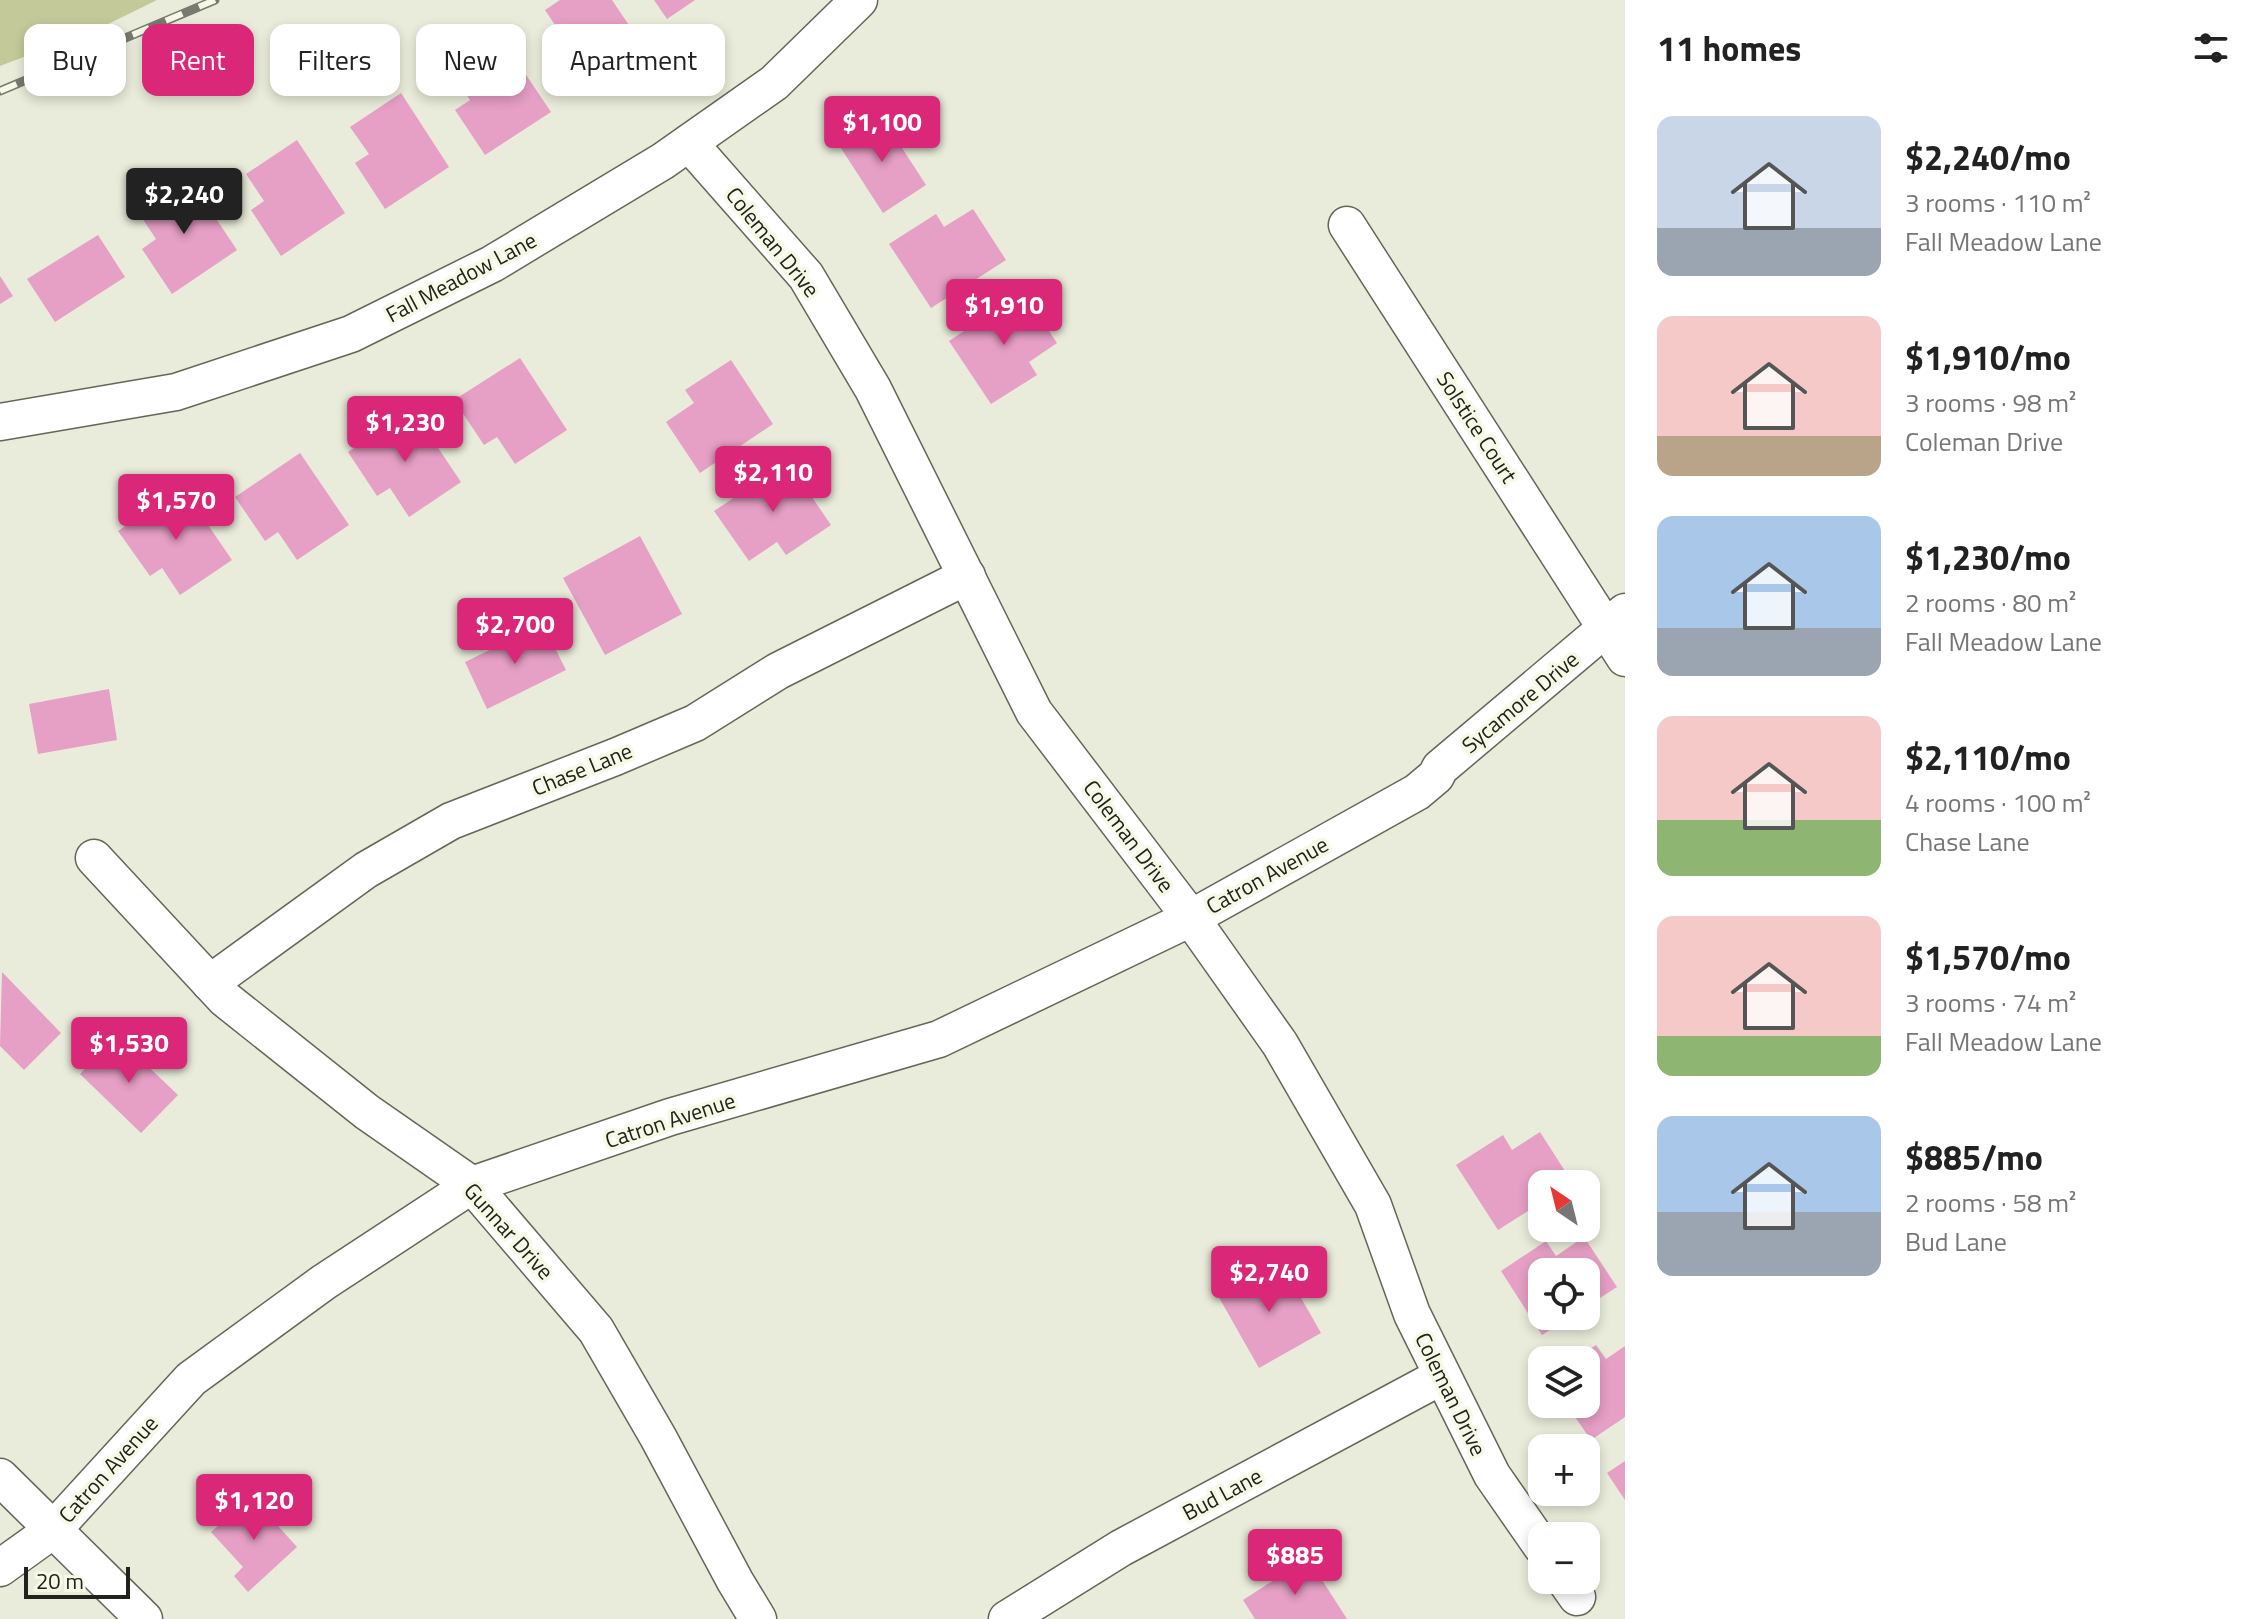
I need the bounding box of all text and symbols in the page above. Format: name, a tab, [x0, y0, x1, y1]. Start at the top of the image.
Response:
text: 11 homes	[1657, 22, 1801, 74]
chip: Buy	[24, 24, 126, 96]
chip: Rent	[142, 24, 254, 96]
chip: Filters	[270, 24, 400, 96]
chip: New	[416, 24, 526, 96]
chip: Apartment	[542, 24, 725, 96]
icon: filters	[2189, 26, 2233, 70]
pin: $1,100	[817, 96, 947, 164]
text: $1,100	[842, 102, 922, 141]
text: $2,240/mo	[1905, 131, 2071, 183]
icon: home	[1721, 148, 1817, 244]
pin: $2,240	[119, 168, 249, 236]
text: $2,240	[144, 174, 224, 213]
street label: Coleman Drive	[718, 179, 828, 305]
text: 3 rooms · 110 m²	[1905, 183, 2091, 222]
text: Fall Meadow Lane	[1905, 222, 2102, 261]
street label: Fall Meadow Lane	[379, 223, 543, 331]
pin: $1,910	[939, 279, 1069, 347]
text: $1,910	[964, 285, 1044, 324]
text: $1,910/mo	[1905, 331, 2071, 383]
icon: home	[1721, 348, 1817, 444]
street label: Solstice Court	[1428, 364, 1526, 490]
text: 3 rooms · 98 m²	[1905, 383, 2076, 422]
pin: $1,230	[340, 396, 470, 464]
text: $1,230	[365, 402, 445, 441]
text: Coleman Drive	[1905, 422, 2063, 461]
pin: $2,110	[708, 446, 838, 514]
text: $2,110	[733, 452, 813, 491]
pin: $1,570	[111, 474, 241, 542]
text: $1,570	[136, 480, 216, 519]
text: $1,230/mo	[1905, 531, 2071, 583]
icon: home	[1721, 548, 1817, 644]
text: 2 rooms · 80 m²	[1905, 583, 2076, 622]
pin: $2,700	[450, 598, 580, 666]
text: $2,700	[475, 604, 555, 643]
text: Fall Meadow Lane	[1905, 622, 2102, 661]
street label: Sycamore Drive	[1454, 643, 1586, 761]
text: $2,110/mo	[1905, 731, 2071, 783]
street label: Chase Lane	[527, 733, 637, 805]
icon: home	[1721, 748, 1817, 844]
street label: Coleman Drive	[1075, 772, 1183, 900]
text: 4 rooms · 100 m²	[1905, 783, 2091, 822]
text: Chase Lane	[1905, 822, 2030, 861]
street label: Catron Avenue	[1200, 827, 1334, 923]
text: $1,570/mo	[1905, 931, 2071, 983]
icon: home	[1721, 948, 1817, 1044]
text: 3 rooms · 74 m²	[1905, 983, 2076, 1022]
pin: $1,530	[64, 1017, 194, 1085]
text: Fall Meadow Lane	[1905, 1022, 2102, 1061]
text: $1,530	[89, 1023, 169, 1062]
street label: Catron Avenue	[600, 1083, 740, 1157]
text: $885/mo	[1905, 1131, 2043, 1183]
icon: home	[1721, 1148, 1817, 1244]
north arrow	[1528, 1170, 1600, 1242]
map controls	[1528, 1170, 1600, 1594]
street label: Gunnar Drive	[456, 1175, 562, 1287]
text: 2 rooms · 58 m²	[1905, 1183, 2076, 1222]
text: Bud Lane	[1905, 1222, 2007, 1261]
pin: $2,740	[1204, 1246, 1334, 1314]
text: $2,740	[1229, 1252, 1309, 1291]
button: locate	[1528, 1258, 1600, 1330]
street label: Coleman Drive	[1406, 1326, 1496, 1462]
button: layers	[1528, 1346, 1600, 1418]
street label: Catron Avenue	[50, 1407, 166, 1531]
button: +	[1528, 1434, 1600, 1506]
street label: Bud Lane	[1176, 1459, 1268, 1529]
pin: $1,120	[189, 1474, 319, 1542]
text: $1,120	[214, 1480, 294, 1519]
button: −	[1528, 1522, 1600, 1594]
pin: $885	[1248, 1529, 1342, 1597]
text: $885	[1266, 1535, 1324, 1574]
scale bar	[24, 1563, 130, 1599]
text: 20 m	[36, 1564, 84, 1598]

